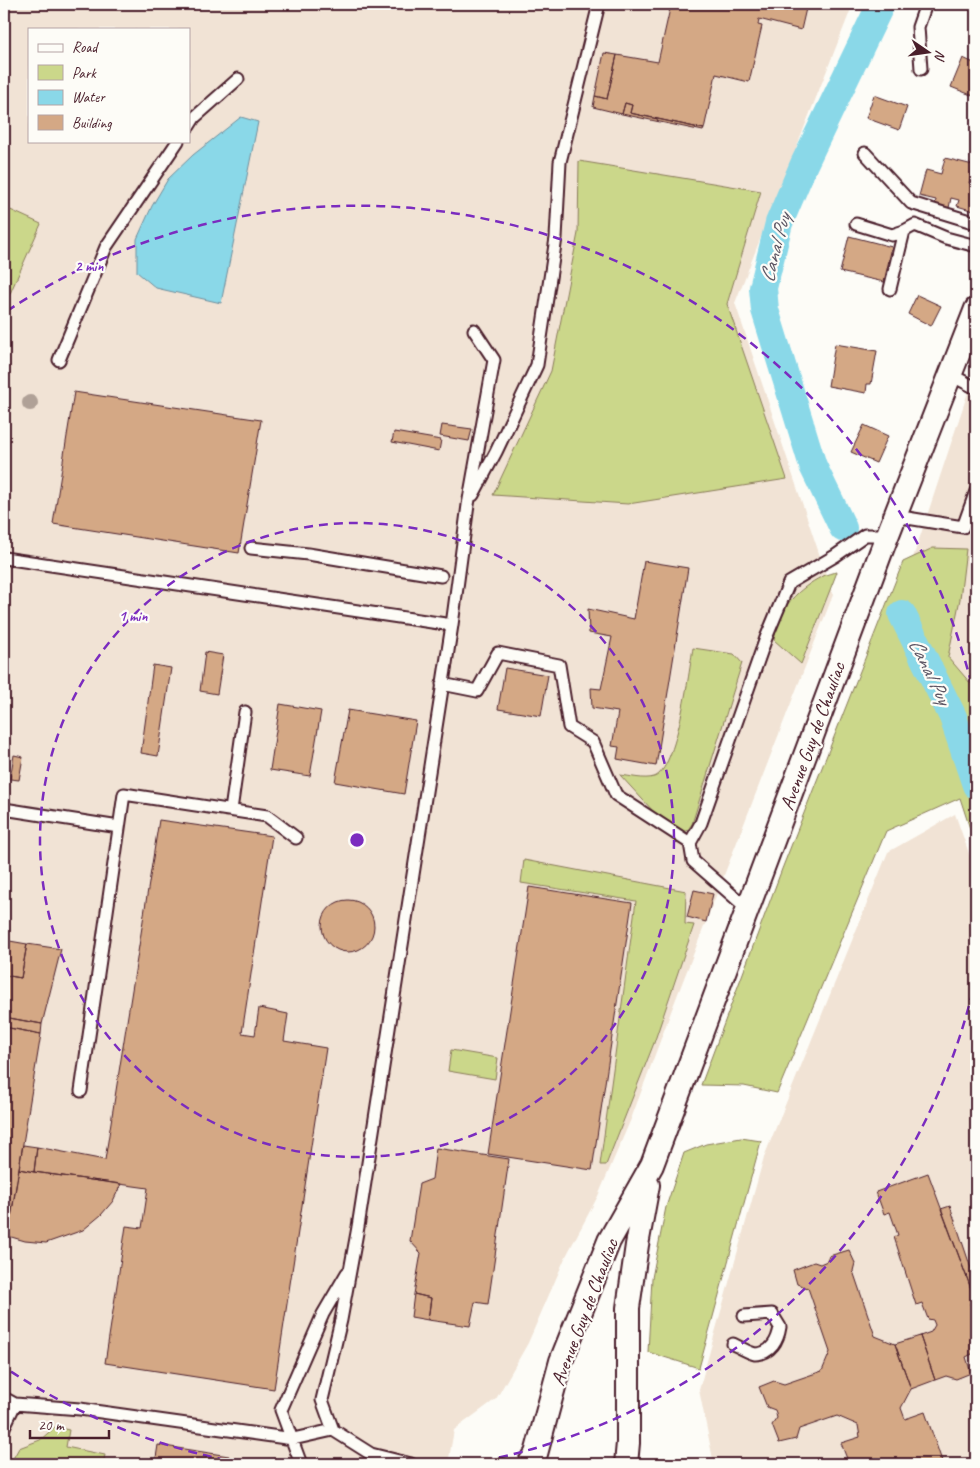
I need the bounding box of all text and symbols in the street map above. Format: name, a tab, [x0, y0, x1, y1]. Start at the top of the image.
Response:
legend	[28, 28, 190, 142]
north arrow	[902, 28, 952, 78]
text: Road	[72, 38, 99, 57]
text: N	[930, 49, 949, 63]
text: Park	[72, 64, 97, 83]
text: Water	[72, 88, 106, 107]
text: Building	[72, 114, 112, 133]
water label: Canal Puy	[753, 207, 798, 285]
text: 2 min	[75, 257, 104, 276]
text: 1 min	[119, 607, 148, 626]
water label: Canal Puy	[903, 634, 959, 712]
street label: Avenue Guy de Chauliac	[774, 658, 851, 813]
centre of rings	[348, 831, 366, 849]
street label: Avenue Guy de Chauliac	[545, 1234, 624, 1389]
scale bar	[30, 1408, 109, 1440]
text: 20 m	[38, 1416, 65, 1435]

